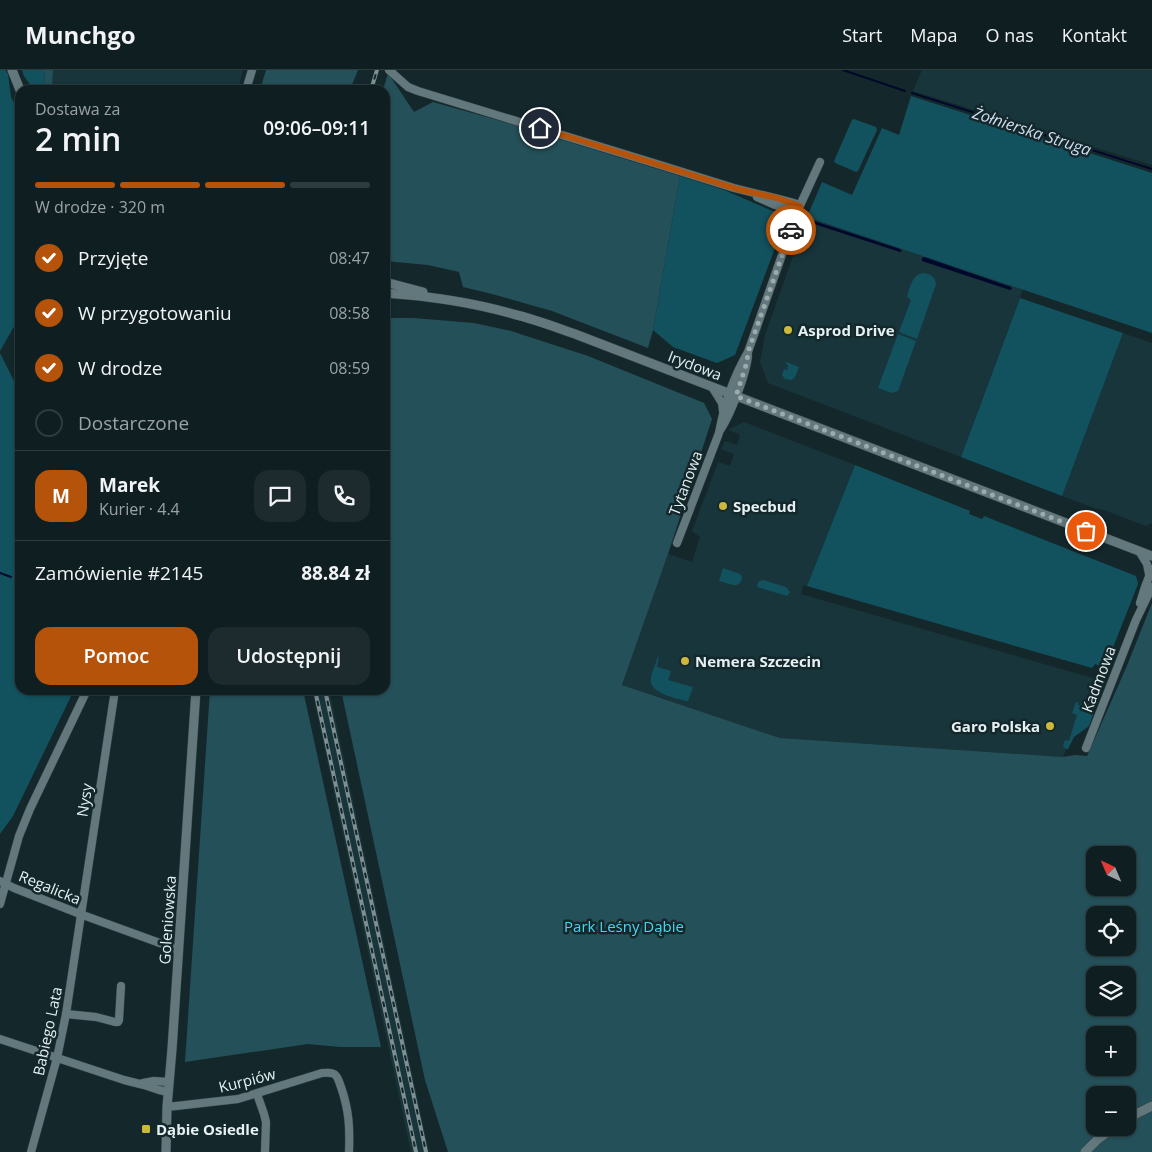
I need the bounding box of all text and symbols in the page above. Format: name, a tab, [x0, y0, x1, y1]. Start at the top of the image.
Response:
text: Munchgo	[25, 18, 136, 51]
text: Start	[842, 23, 882, 47]
text: Mapa	[910, 23, 958, 47]
text: O nas	[986, 23, 1034, 47]
text: Kontakt	[1062, 23, 1127, 47]
text: Dostawa za	[35, 98, 120, 120]
water label: Żołnierska Struga	[969, 101, 1094, 161]
pin	[519, 107, 561, 149]
icon: home	[526, 114, 554, 142]
text: 09:06–09:11	[263, 115, 370, 141]
text: 2 min	[35, 117, 121, 160]
text: W drodze · 320 m	[35, 196, 165, 218]
courier	[766, 205, 816, 255]
icon: car	[777, 216, 805, 244]
icon: check	[35, 244, 63, 272]
text: Przyjęte	[78, 245, 149, 271]
text: 08:47	[329, 247, 370, 269]
icon: check	[35, 299, 63, 327]
text: W przygotowaniu	[78, 300, 232, 326]
text: 08:58	[329, 302, 370, 324]
place label: Asprod Drive	[798, 320, 895, 340]
marker: Asprod Drive	[782, 324, 794, 336]
street label: Irydowa	[665, 346, 725, 384]
icon: check	[35, 354, 63, 382]
text: W drodze	[78, 355, 163, 381]
text: 08:59	[329, 357, 370, 379]
text: Dostarczone	[78, 410, 189, 436]
street label: Tytanowa	[664, 448, 706, 518]
button: chat	[254, 470, 306, 522]
button: phone	[318, 470, 370, 522]
text: Marek	[99, 472, 160, 498]
text: M	[52, 483, 70, 509]
place label: Specbud	[733, 496, 796, 516]
text: Kurier · 4.4	[99, 498, 180, 520]
marker: Specbud	[717, 500, 729, 512]
pin	[1065, 510, 1107, 552]
icon: bag	[1072, 517, 1100, 545]
text: Zamówienie #2145	[35, 560, 203, 586]
text: 88.84 zł	[301, 560, 370, 586]
button: Pomoc	[35, 627, 198, 685]
button: Udostępnij	[208, 627, 370, 685]
street label: Kadmowa	[1076, 643, 1120, 715]
place label: Nemera Szczecin	[695, 651, 821, 671]
marker: Nemera Szczecin	[679, 655, 691, 667]
place label: Garo Polska	[951, 716, 1040, 736]
marker: Garo Polska	[1044, 720, 1056, 732]
street label: Nysy	[72, 781, 97, 818]
north arrow	[1086, 846, 1136, 896]
map controls	[1086, 846, 1136, 1136]
street label: Regalicka	[16, 866, 84, 908]
street label: Goleniowska	[154, 875, 180, 965]
button: locate	[1086, 906, 1136, 956]
park label: Park Leśny Dąbie	[564, 916, 684, 936]
button: layers	[1086, 966, 1136, 1016]
street label: Babiego Lata	[28, 985, 66, 1077]
button: +	[1086, 1026, 1136, 1076]
street label: Kurpiów	[216, 1063, 278, 1097]
button: −	[1086, 1086, 1136, 1136]
place label: Dąbie Osiedle	[156, 1119, 259, 1139]
marker: Dąbie Osiedle	[140, 1123, 152, 1135]

